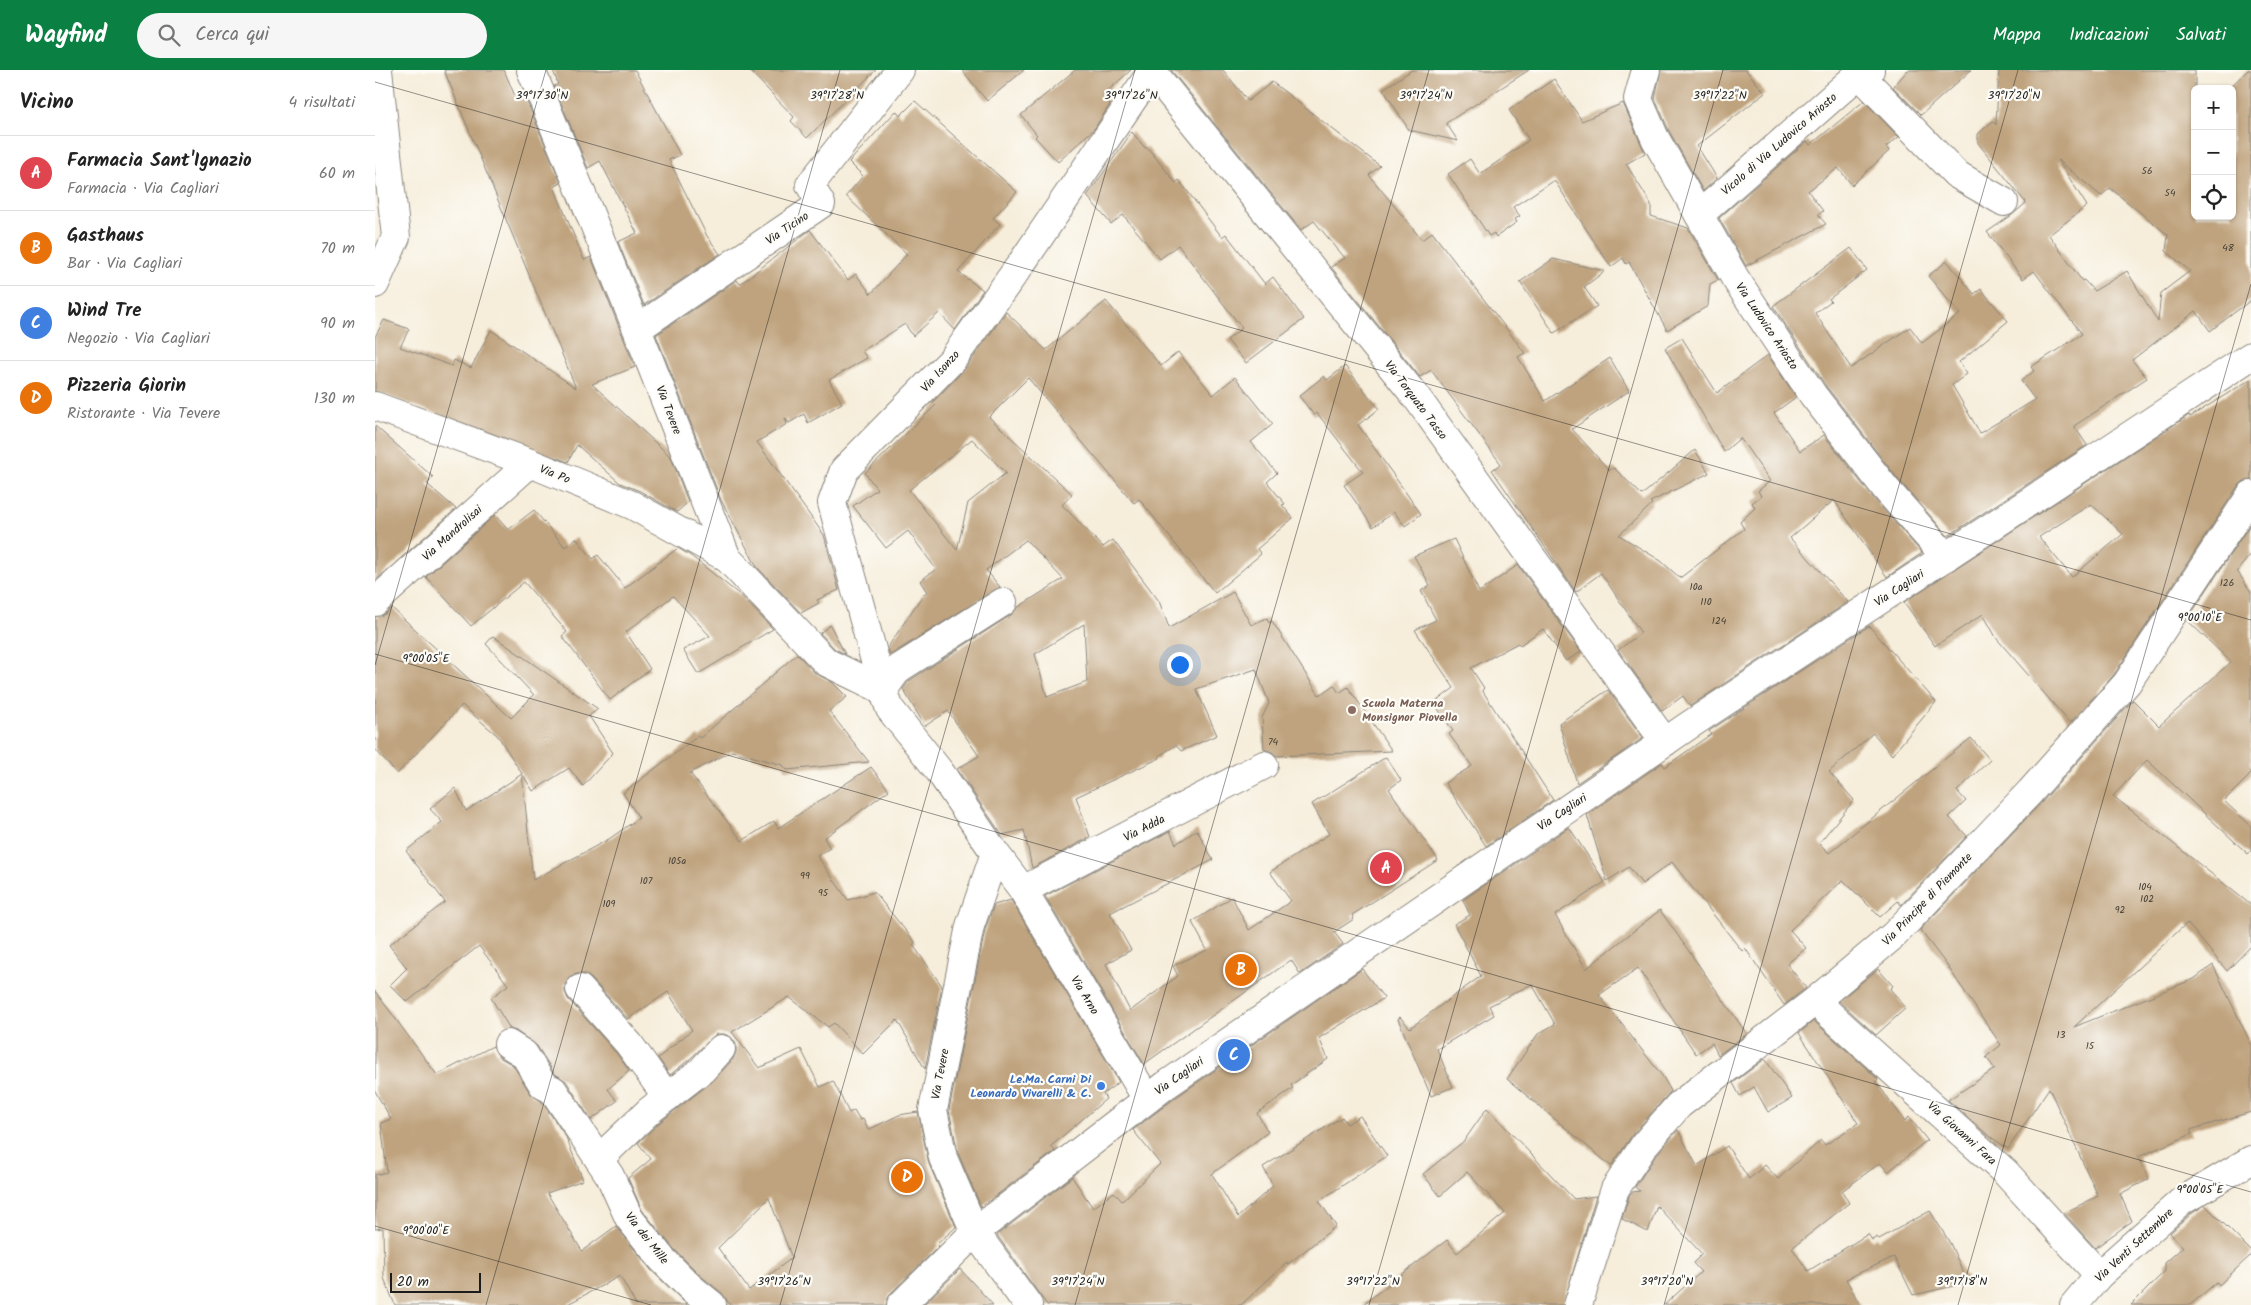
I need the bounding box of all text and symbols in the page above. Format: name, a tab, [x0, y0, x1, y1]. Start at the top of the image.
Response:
search box	[137, 13, 487, 58]
text: Wayfind	[25, 16, 107, 55]
text: Cerca qui	[195, 20, 269, 50]
icon: search	[155, 21, 183, 49]
text: Mappa	[1993, 21, 2041, 50]
text: Indicazioni	[2069, 21, 2148, 50]
text: Salvati	[2176, 21, 2226, 50]
map controls	[2191, 85, 2236, 220]
button: +	[2191, 85, 2236, 130]
text: Vicino	[20, 86, 74, 119]
text: 39°17'30"N	[516, 86, 568, 105]
text: 39°17'28"N	[810, 86, 864, 105]
text: 39°17'26"N	[1104, 86, 1158, 105]
text: 39°17'24"N	[1399, 86, 1453, 105]
text: 39°17'22"N	[1693, 86, 1747, 105]
text: 39°17'20"N	[1988, 86, 2040, 105]
street label: Vicolo di Via Ludovico Ariosto	[1717, 88, 1842, 200]
text: 4 risultati	[289, 90, 355, 115]
button: −	[2191, 130, 2236, 175]
text: Farmacia Sant'Ignazio	[67, 146, 252, 176]
text: A	[31, 161, 41, 186]
text: 60 m	[319, 161, 355, 186]
house number: 56	[2142, 163, 2152, 179]
button: locate	[2191, 175, 2236, 220]
text: Farmacia · Via Cagliari	[67, 176, 219, 201]
house number: 54	[2165, 185, 2176, 201]
street label: Via Ticino	[762, 207, 813, 250]
text: Gasthaus	[67, 221, 144, 251]
text: B	[31, 236, 41, 261]
text: 70 m	[320, 236, 355, 261]
house number: 48	[2222, 240, 2235, 256]
text: Bar · Via Cagliari	[67, 251, 182, 276]
street label: Via Ludovico Ariosto	[1730, 279, 1803, 374]
text: Wind Tre	[67, 296, 141, 326]
text: C	[31, 311, 41, 336]
text: 90 m	[320, 311, 355, 336]
text: Negozio · Via Cagliari	[67, 326, 210, 351]
street label: Via Isonzo	[916, 346, 965, 397]
street label: Via Torquato Tasso	[1379, 357, 1452, 444]
text: Pizzeria Giorin	[67, 371, 186, 401]
street label: Via Tevere	[650, 383, 687, 438]
text: D	[31, 386, 41, 411]
text: 130 m	[314, 386, 355, 411]
text: Ristorante · Via Tevere	[67, 401, 220, 426]
street label: Via Po	[537, 460, 573, 489]
street label: Via Mandrolisai	[418, 500, 488, 566]
street label: Via Cagliari	[1870, 564, 1929, 612]
house number: 126	[2220, 575, 2234, 591]
house number: 10a	[1690, 579, 1703, 595]
house number: 110	[1700, 594, 1712, 610]
text: 9°00'10"E	[2178, 608, 2223, 627]
house number: 124	[1712, 613, 1727, 629]
text: 9°00'05"E	[402, 649, 451, 668]
your location	[1167, 652, 1193, 678]
place label: Scuola Materna Monsignor Piovella	[1362, 694, 1457, 727]
marker: Scuola Materna Monsignor Piovella	[1346, 704, 1358, 716]
house number: 74	[1268, 734, 1279, 750]
street label: Via Cagliari	[1534, 788, 1592, 836]
street label: Via Adda	[1120, 810, 1169, 847]
street label: Via Principe di Piemonte	[1878, 848, 1977, 950]
pin: A	[1370, 849, 1402, 887]
house number: 105a	[668, 853, 686, 869]
house number: 99	[800, 868, 810, 884]
house number: 107	[640, 873, 653, 889]
house number: 104	[2138, 879, 2152, 895]
house number: 95	[818, 885, 829, 901]
house number: 102	[2140, 891, 2154, 907]
house number: 109	[602, 896, 616, 912]
house number: 92	[2115, 902, 2126, 918]
pin: B	[1225, 951, 1257, 989]
street label: Via Arno	[1065, 972, 1104, 1018]
house number: 13	[2057, 1027, 2066, 1043]
pin: C	[1218, 1036, 1250, 1074]
house number: 15	[2086, 1038, 2095, 1054]
street label: Via Tevere	[926, 1047, 955, 1101]
street label: Via Cagliari	[1151, 1052, 1209, 1100]
place label: Le.Ma. Carni Di Leonardo Vivarelli & C.	[970, 1070, 1092, 1103]
marker: Le.Ma. Carni Di Leonardo Vivarelli & C.	[1095, 1080, 1107, 1092]
street label: Via Giovanni Fara	[1923, 1097, 2001, 1170]
pin: D	[891, 1158, 923, 1196]
text: 9°00'05"E	[2176, 1180, 2225, 1199]
street label: Via Venti Settembre	[2091, 1203, 2179, 1287]
street label: Via dei Mille	[620, 1208, 674, 1269]
text: 9°00'00"E	[403, 1221, 450, 1240]
scale bar	[390, 1270, 481, 1293]
text: 20 m	[397, 1271, 429, 1293]
text: 39°17'26"N	[757, 1272, 811, 1291]
text: 39°17'24"N	[1051, 1272, 1105, 1291]
text: 39°17'22"N	[1346, 1272, 1400, 1291]
text: 39°17'20"N	[1641, 1272, 1693, 1291]
text: 39°17'18"N	[1937, 1272, 1987, 1291]

